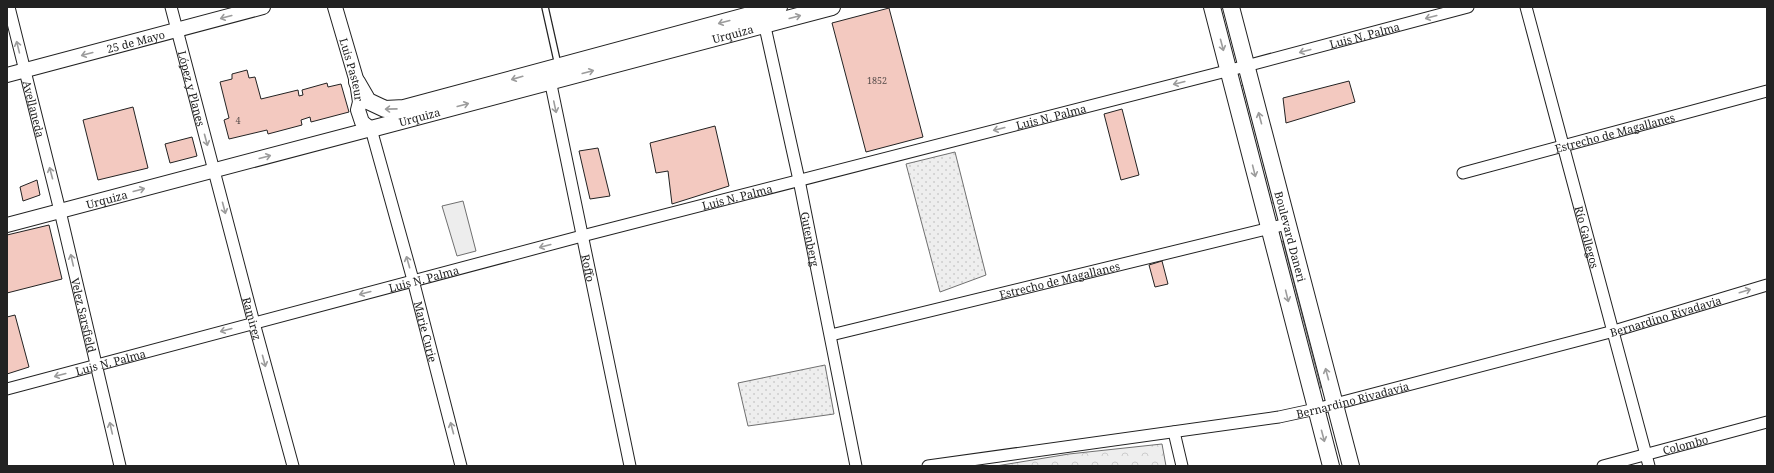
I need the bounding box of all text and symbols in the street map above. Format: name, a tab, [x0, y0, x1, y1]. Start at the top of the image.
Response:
one-way arrow	[788, 13, 801, 20]
one-way arrow	[219, 14, 232, 21]
one-way arrow	[1424, 14, 1437, 21]
street label: Luis N. Palma	[1328, 18, 1401, 51]
one-way arrow	[717, 19, 730, 26]
street label: Urquiza	[710, 21, 755, 46]
street label: 25 de Mayo	[105, 26, 166, 56]
street label: Luis Pasteur	[337, 36, 367, 103]
one-way arrow	[1218, 38, 1226, 51]
one-way arrow	[14, 41, 22, 54]
one-way arrow	[1299, 48, 1312, 55]
street label: López y Planes	[175, 49, 209, 128]
one-way arrow	[80, 51, 93, 59]
one-way arrow	[582, 68, 595, 75]
one-way arrow	[511, 74, 524, 82]
house number: 1852	[867, 74, 887, 87]
street label: Avellaneda	[20, 79, 49, 139]
one-way arrow	[1173, 80, 1186, 87]
one-way arrow	[552, 100, 560, 113]
street label: Luis N. Palma	[1014, 100, 1088, 132]
one-way arrow	[456, 101, 469, 108]
street label: Urquiza	[397, 104, 442, 129]
one-way arrow	[385, 105, 398, 113]
street label: Estrecho de Magallanes	[1553, 109, 1676, 155]
one-way arrow	[1256, 112, 1263, 125]
house number: 4	[235, 114, 241, 127]
one-way arrow	[993, 126, 1006, 133]
one-way arrow	[202, 133, 210, 146]
one-way arrow	[258, 152, 271, 160]
one-way arrow	[1251, 164, 1258, 177]
one-way arrow	[46, 167, 54, 180]
street label: Luis N. Palma	[700, 180, 774, 213]
street label: Urquiza	[84, 186, 129, 211]
one-way arrow	[133, 186, 146, 193]
street label: Boulevard Daneri	[1272, 189, 1310, 284]
one-way arrow	[220, 201, 228, 214]
street label: Río Gallegos	[1572, 204, 1603, 270]
street label: Gutenberg	[798, 210, 824, 268]
one-way arrow	[538, 242, 551, 250]
street label: Roffo	[579, 253, 599, 283]
one-way arrow	[67, 254, 75, 267]
one-way arrow	[404, 256, 411, 269]
street label: Estrecho de Magallanes	[997, 258, 1121, 301]
street label: Luis N. Palma	[387, 262, 460, 295]
street label: Velez Sarsfield	[68, 276, 101, 354]
one-way arrow	[1738, 287, 1751, 294]
one-way arrow	[359, 290, 372, 297]
one-way arrow	[1283, 290, 1291, 303]
street label: Bernardino Rivadavia	[1608, 292, 1723, 339]
street label: Ramirez	[240, 295, 266, 342]
street label: Marie Curie	[411, 299, 441, 364]
one-way arrow	[220, 327, 233, 335]
street label: Luis N. Palma	[74, 345, 147, 378]
one-way arrow	[261, 354, 268, 367]
one-way arrow	[1323, 368, 1330, 381]
one-way arrow	[53, 372, 66, 379]
street label: Bernardino Rivadavia	[1295, 378, 1410, 421]
one-way arrow	[106, 422, 114, 435]
one-way arrow	[447, 422, 455, 435]
one-way arrow	[1320, 429, 1327, 442]
street label: Colombo	[1661, 431, 1709, 457]

